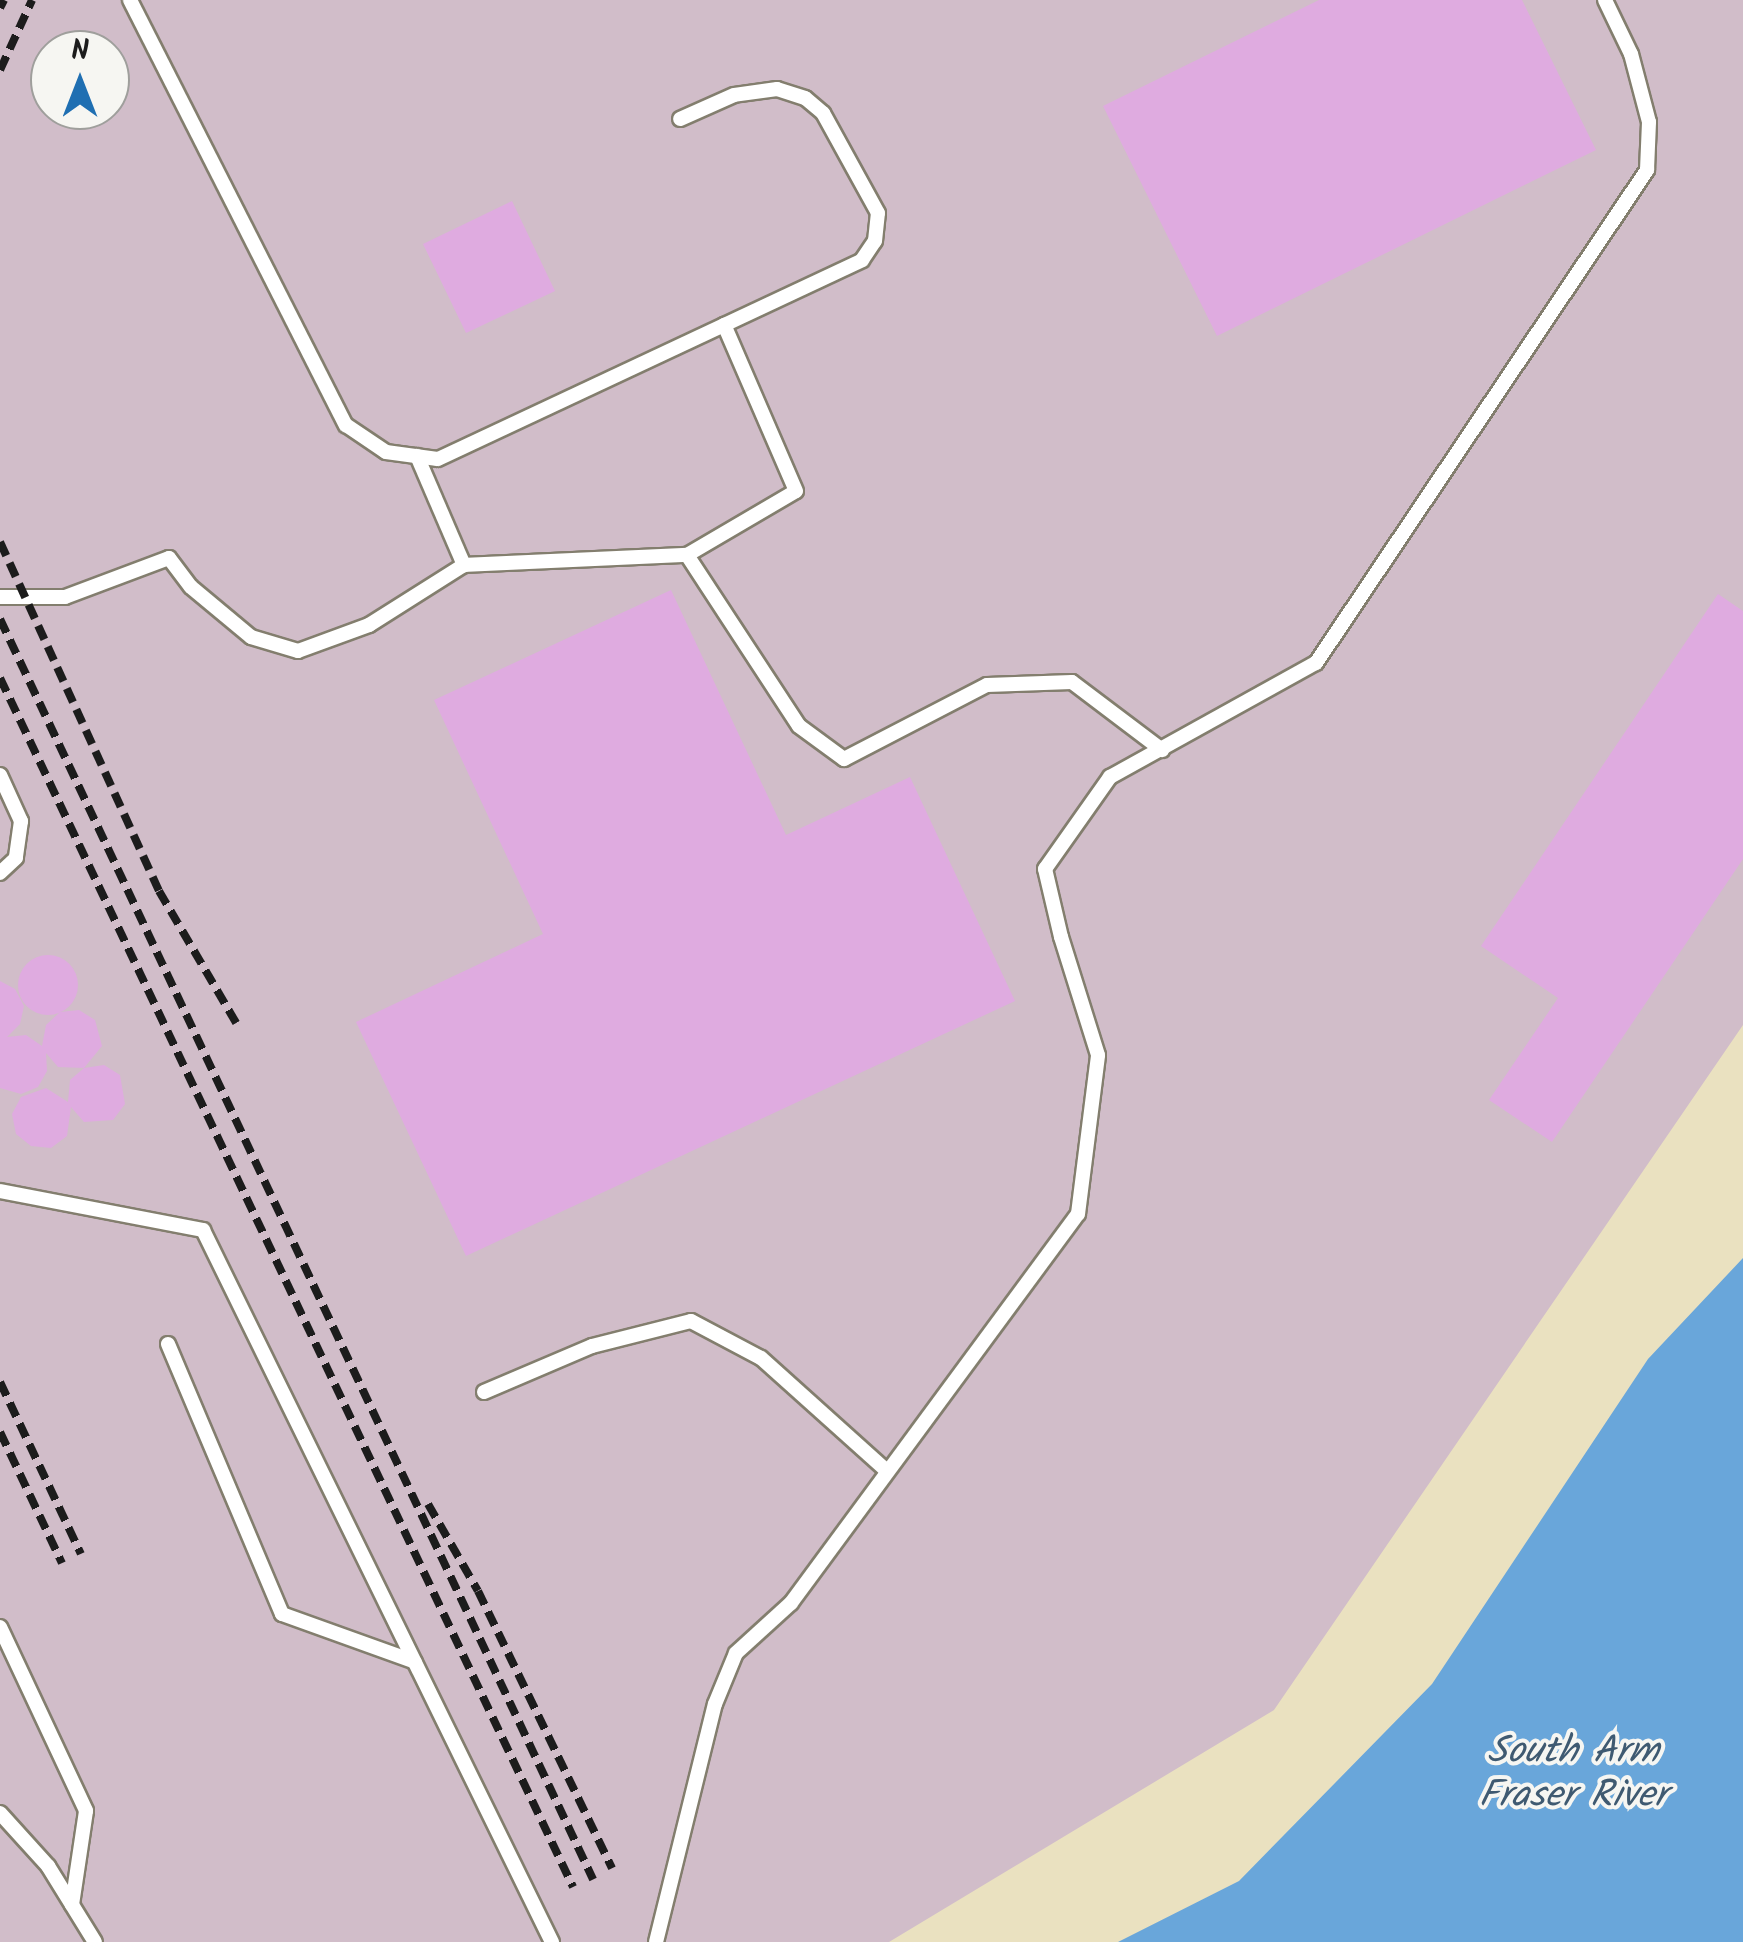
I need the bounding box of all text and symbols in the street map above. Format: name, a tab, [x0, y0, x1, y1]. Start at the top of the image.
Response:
text: N	[71, 29, 89, 74]
north arrow	[30, 30, 130, 130]
water label: South Arm Fraser River	[1479, 1730, 1667, 1820]

